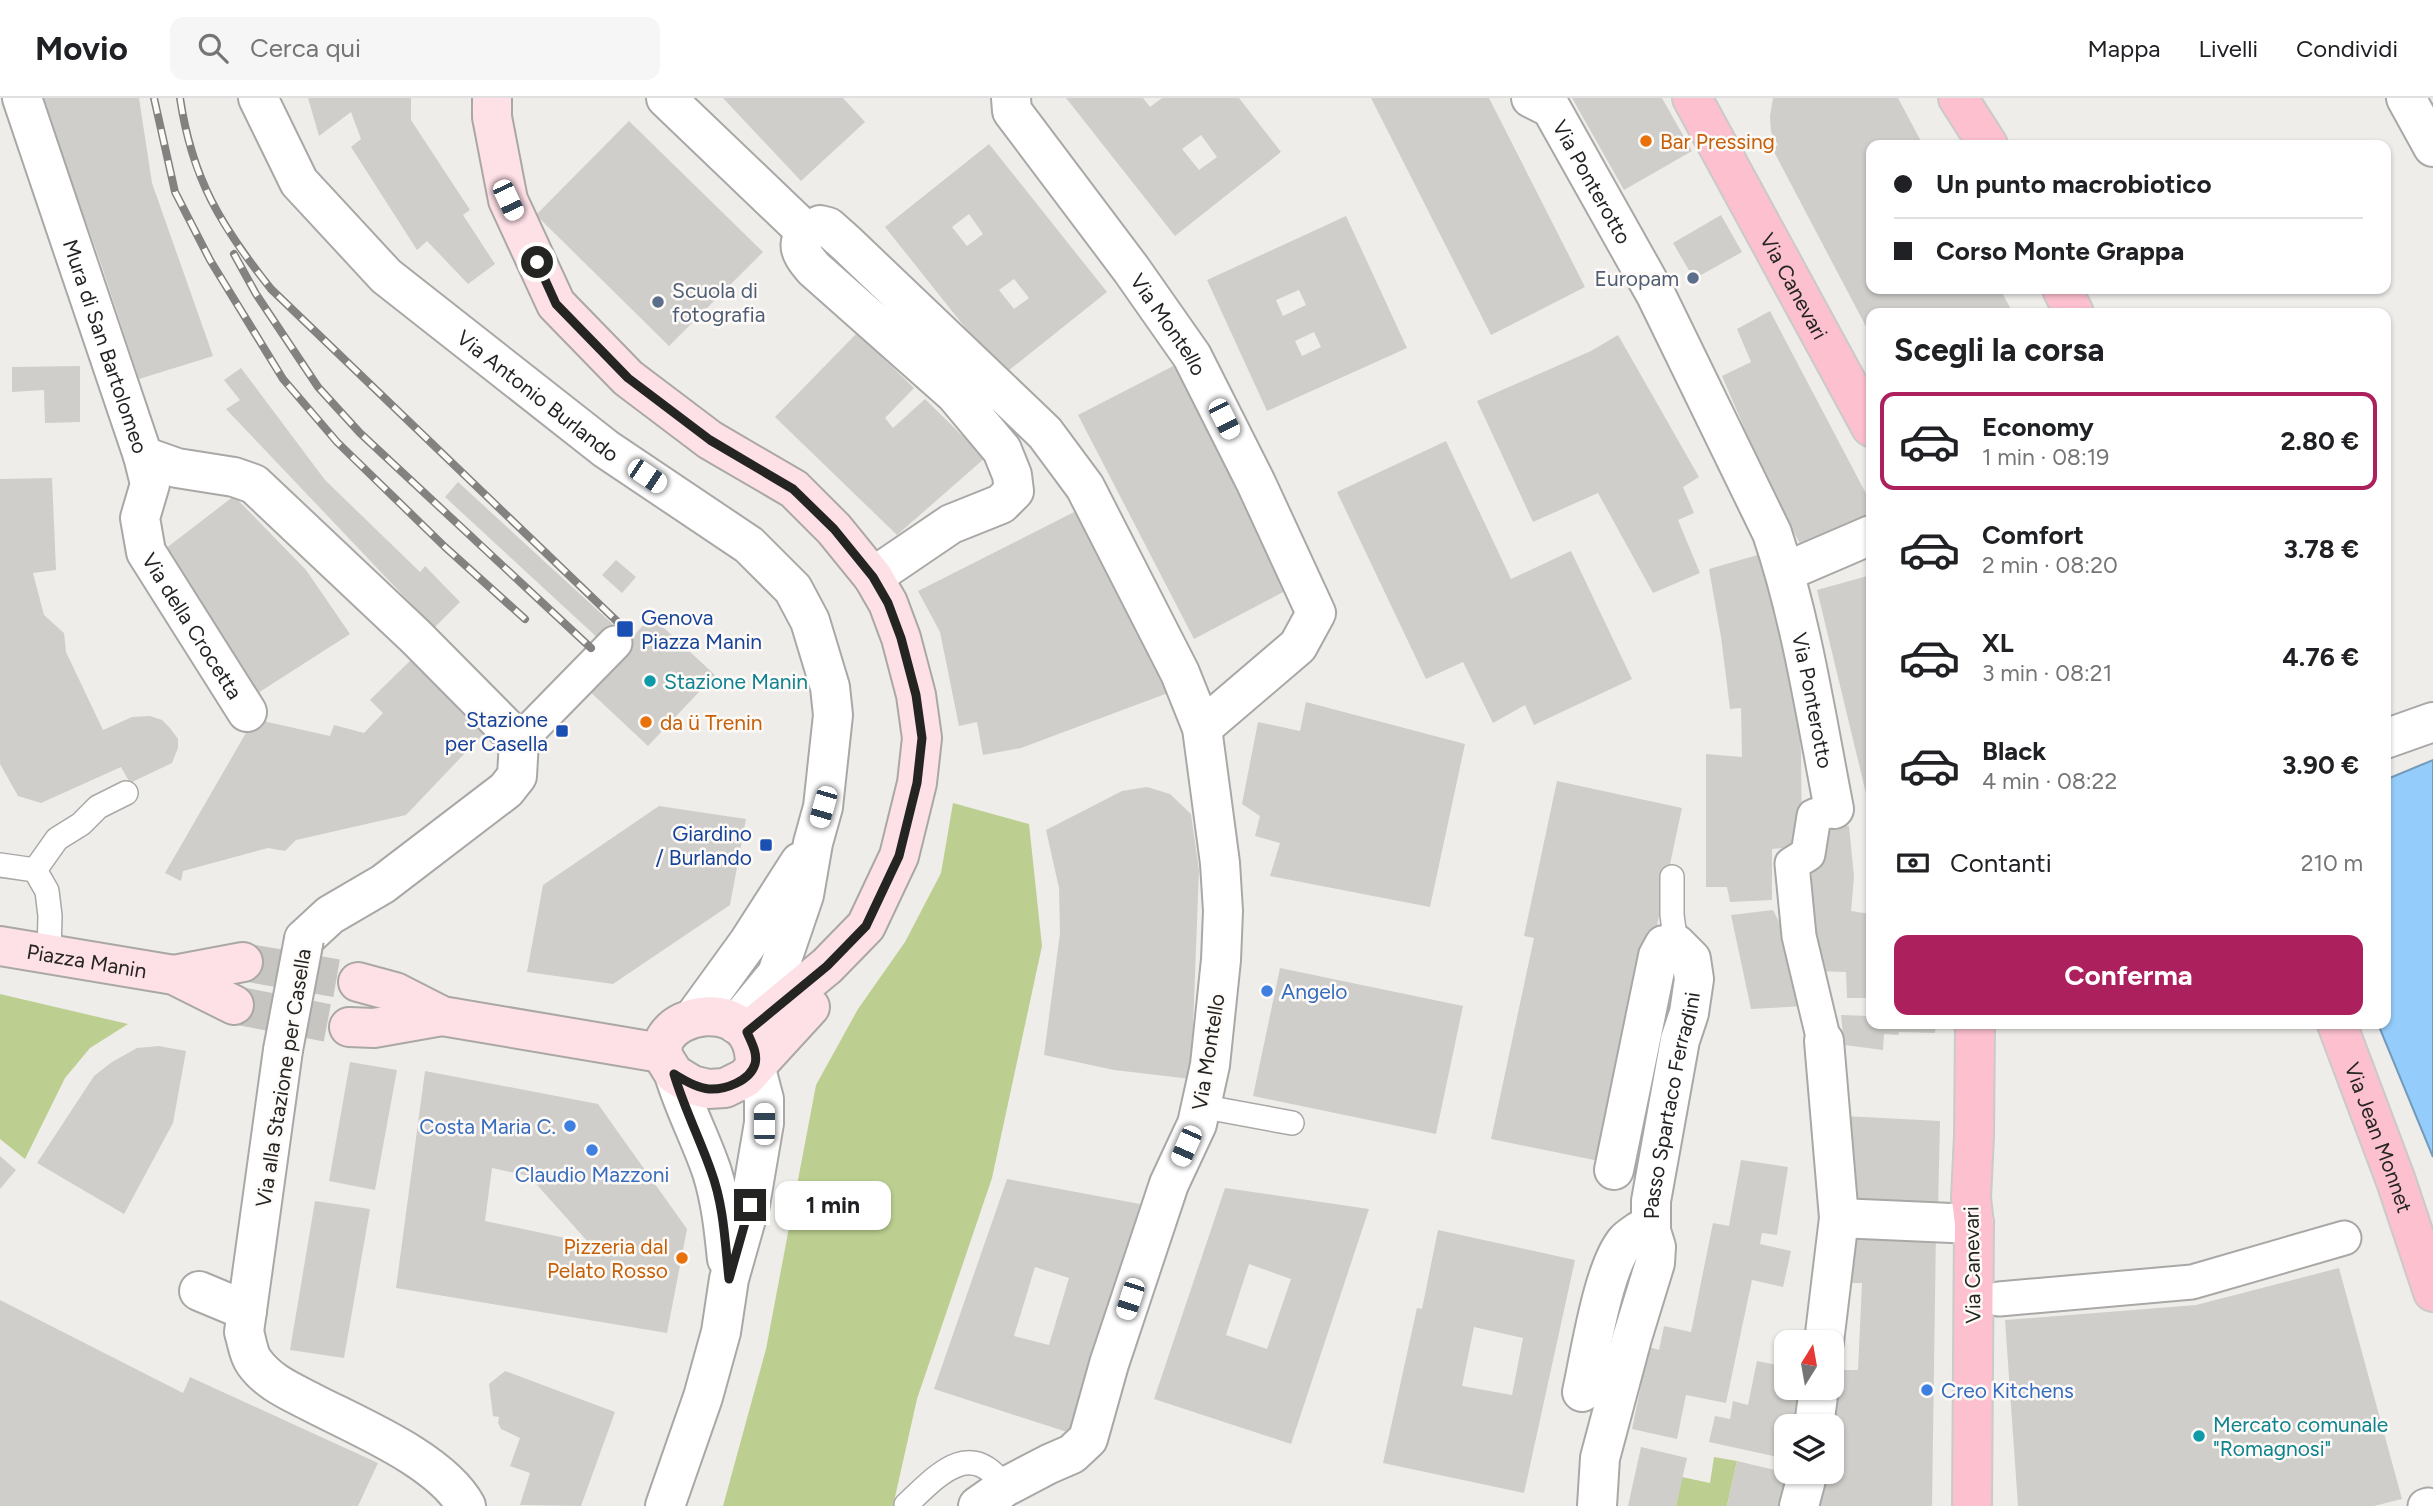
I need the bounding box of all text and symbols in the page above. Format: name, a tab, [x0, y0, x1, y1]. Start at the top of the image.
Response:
search box	[170, 17, 660, 80]
text: Movio	[35, 29, 128, 68]
icon: search	[194, 29, 232, 67]
text: Cerca qui	[250, 32, 361, 64]
text: Mappa	[2087, 34, 2161, 63]
text: Livelli	[2199, 34, 2258, 63]
text: Condividi	[2296, 34, 2398, 63]
street label: Via Ponterotto	[1548, 116, 1637, 248]
place label: Bar Pressing	[1660, 129, 1775, 154]
marker: Bar Pressing	[1638, 133, 1654, 149]
text: Un punto macrobiotico	[1936, 168, 2212, 200]
car	[490, 177, 527, 223]
street label: Via Canevari	[1755, 228, 1833, 344]
text: Corso Monte Grappa	[1936, 235, 2184, 267]
street label: Mura di San Bartolomeo	[58, 236, 154, 457]
route start	[521, 246, 553, 278]
place label: Europam	[1595, 266, 1679, 291]
street label: Via Montello	[1125, 269, 1212, 379]
marker: Europam	[1685, 270, 1701, 286]
place label: Scuola di fotografia	[672, 278, 765, 327]
marker: Scuola di fotografia	[650, 294, 666, 310]
street label: Via Antonio Burlando	[452, 324, 624, 467]
text: Scegli la corsa	[1894, 331, 2104, 369]
car	[1206, 396, 1243, 442]
icon: car	[1898, 410, 1961, 473]
text: Economy	[1982, 411, 2094, 443]
text: 2.80 €	[2280, 425, 2359, 457]
text: 1 min · 08:19	[1982, 443, 2109, 471]
car	[624, 456, 671, 496]
icon: car	[1898, 518, 1961, 581]
text: Comfort	[1982, 519, 2084, 551]
text: 3.78 €	[2283, 533, 2359, 565]
street label: Via della Crocetta	[137, 548, 248, 703]
text: 2 min · 08:20	[1982, 551, 2118, 579]
place label: Genova Piazza Manin	[641, 605, 762, 654]
marker: Genova Piazza Manin	[615, 619, 635, 639]
icon: car	[1898, 626, 1961, 689]
text: XL	[1982, 627, 2014, 659]
street label: Via Ponterotto	[1787, 630, 1839, 770]
text: 4.76 €	[2282, 641, 2359, 673]
text: 3 min · 08:21	[1982, 659, 2112, 687]
place label: Stazione Manin	[664, 669, 808, 694]
marker: Stazione Manin	[642, 673, 658, 689]
place label: Stazione per Casella	[445, 707, 548, 756]
place label: da ü Trenin	[660, 710, 763, 735]
marker: da ü Trenin	[638, 714, 654, 730]
marker: Stazione per Casella	[554, 723, 570, 739]
icon: car	[1898, 734, 1961, 797]
text: Black	[1982, 735, 2046, 767]
text: 3.90 €	[2282, 749, 2359, 781]
text: 4 min · 08:22	[1982, 767, 2117, 795]
car	[808, 784, 839, 830]
place label: Giardino / Burlando	[655, 821, 752, 870]
marker: Giardino / Burlando	[758, 837, 774, 853]
icon: cash	[1894, 844, 1932, 882]
text: Contanti	[1950, 847, 2052, 879]
text: 210 m	[2301, 849, 2363, 877]
button: Conferma	[1894, 935, 2363, 1015]
street label: Piazza Manin	[25, 938, 149, 983]
street label: Via alla Stazione per Casella	[250, 947, 316, 1209]
place label: Angelo	[1281, 979, 1348, 1004]
marker: Angelo	[1259, 983, 1275, 999]
street label: Passo Spartaco Ferradini	[1639, 990, 1704, 1219]
street label: Via Montello	[1186, 992, 1230, 1112]
street label: Via Jean Monnet	[2340, 1059, 2418, 1216]
car	[754, 1103, 775, 1145]
place label: Costa Maria C.	[419, 1114, 556, 1139]
marker: Costa Maria C.	[562, 1118, 578, 1134]
car	[1168, 1123, 1205, 1169]
marker: Claudio Mazzoni	[584, 1142, 600, 1158]
place label: Claudio Mazzoni	[515, 1162, 669, 1187]
callout: 1 min	[774, 1180, 890, 1230]
route end	[734, 1189, 766, 1221]
text: 1 min	[806, 1191, 860, 1219]
street label: Via Canevari	[1958, 1206, 1986, 1324]
place label: Pizzeria dal Pelato Rosso	[547, 1234, 668, 1283]
marker: Pizzeria dal Pelato Rosso	[674, 1250, 690, 1266]
car	[1114, 1276, 1147, 1322]
north arrow	[1774, 1330, 1844, 1400]
map controls	[1774, 1330, 1844, 1484]
place label: Creo Kitchens	[1941, 1378, 2074, 1403]
marker: Creo Kitchens	[1919, 1382, 1935, 1398]
place label: Mercato comunale "Romagnosi"	[2213, 1412, 2388, 1461]
button: layers	[1774, 1414, 1844, 1484]
marker: Mercato comunale "Romagnosi"	[2191, 1428, 2207, 1444]

